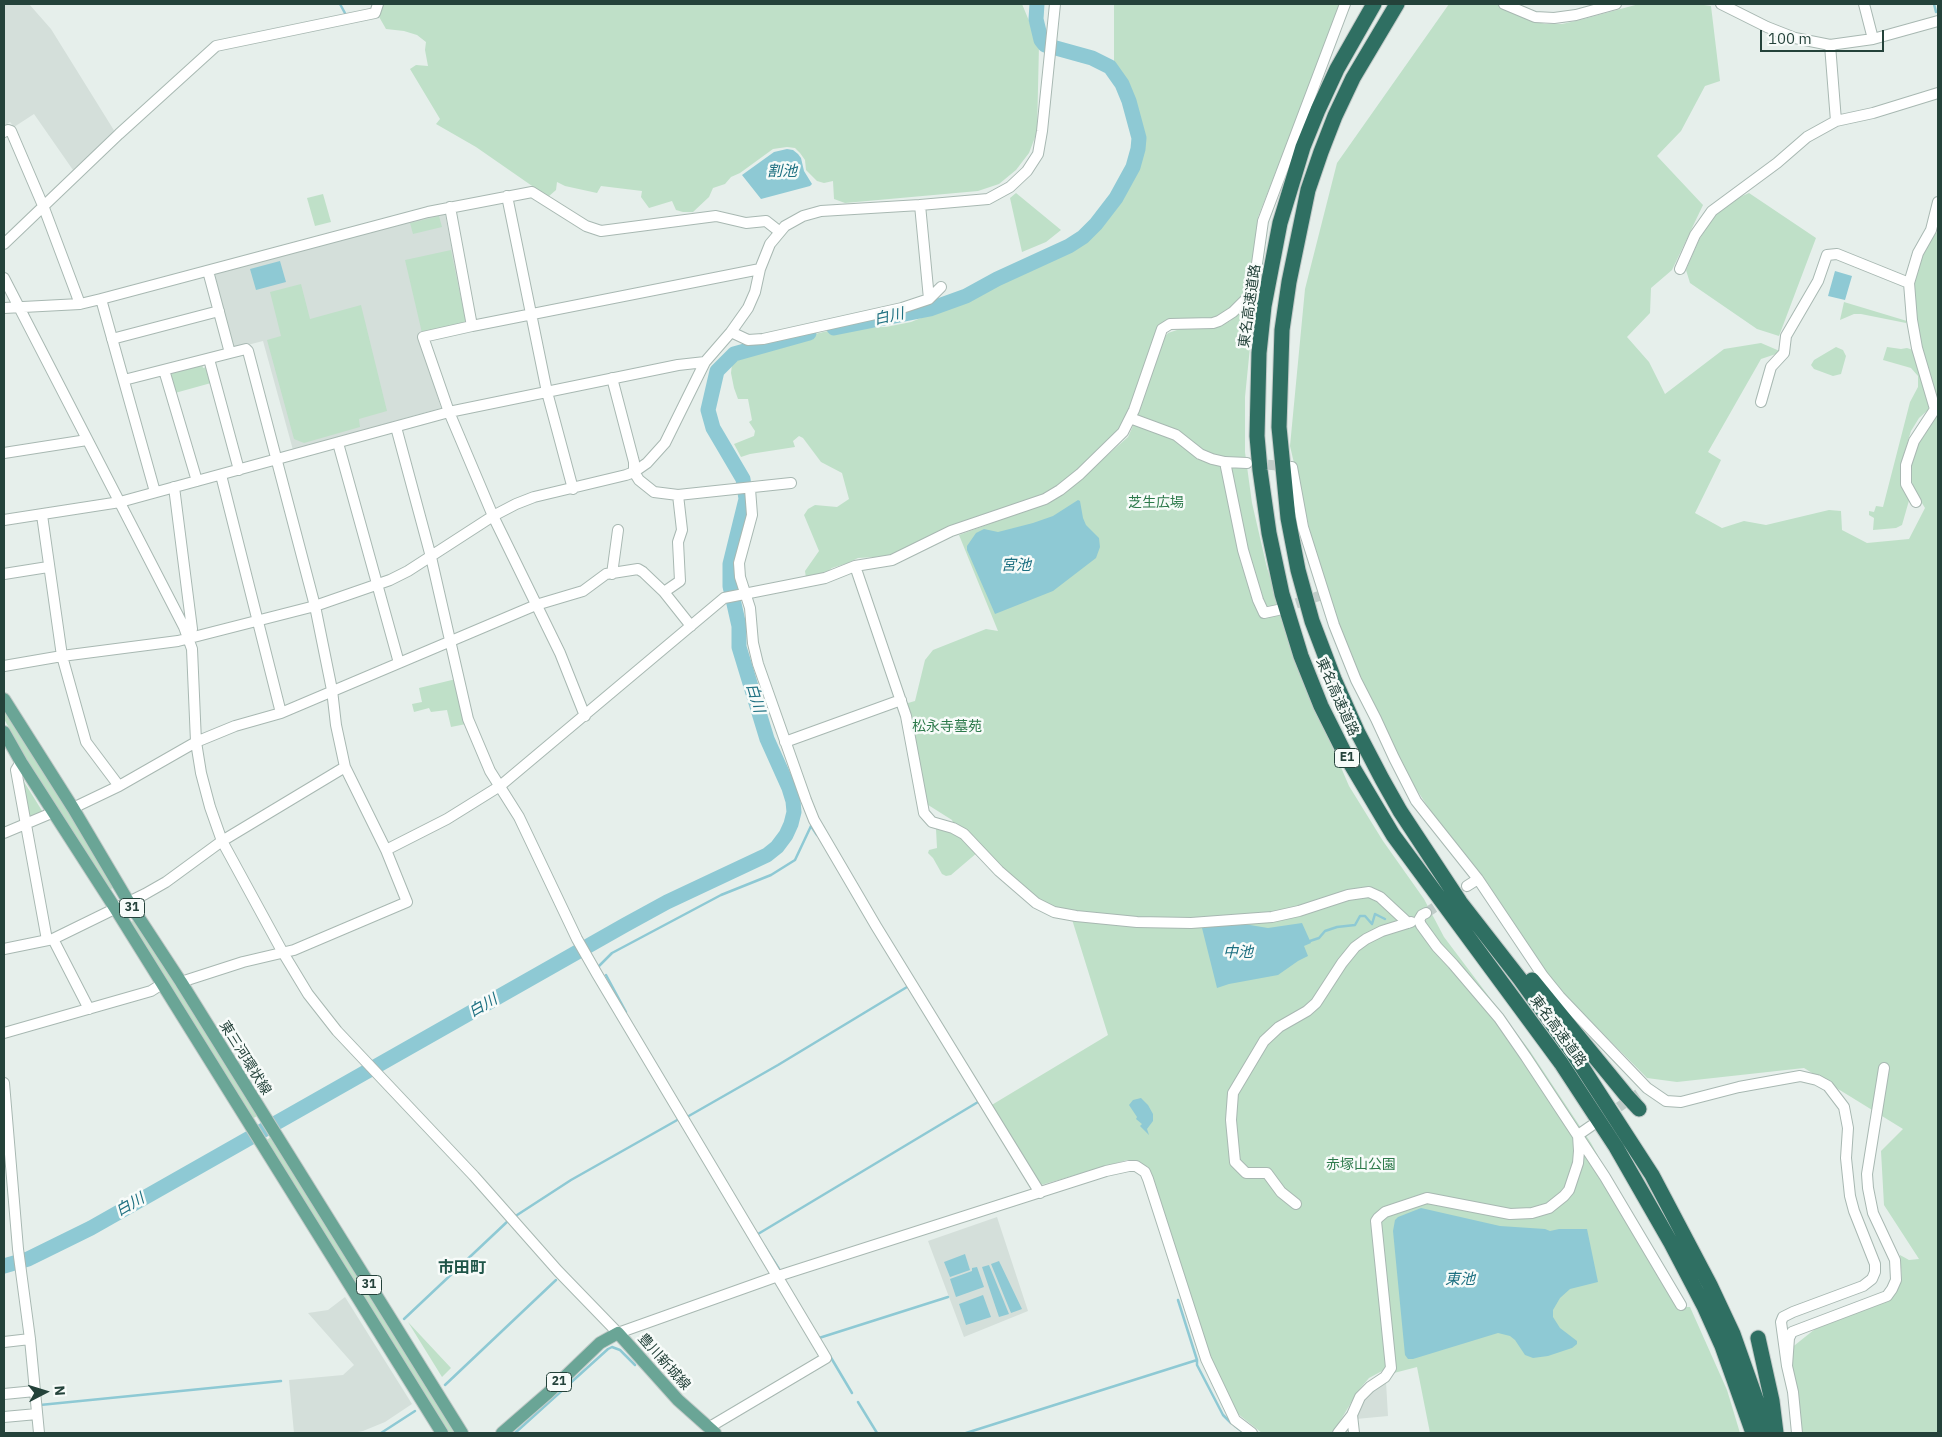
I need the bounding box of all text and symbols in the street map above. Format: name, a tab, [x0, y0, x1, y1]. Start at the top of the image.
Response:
scale bar	[1762, 20, 1886, 52]
text: 100 m	[1768, 29, 1812, 48]
water label: 割池	[767, 163, 797, 181]
street label: 東名高速道路	[1236, 263, 1264, 349]
water label: 白川	[872, 305, 906, 329]
park label: 芝生広場	[1128, 495, 1184, 511]
water label: 宮池	[1001, 557, 1031, 575]
street label: 東名高速道路	[1312, 655, 1362, 739]
water label: 白川	[742, 681, 768, 715]
park label: 松永寺墓苑	[912, 719, 982, 735]
road number: E1	[1334, 748, 1360, 768]
road number: 31	[120, 898, 144, 918]
water label: 中池	[1223, 944, 1253, 962]
water label: 白川	[466, 991, 500, 1021]
street label: 東名高速道路	[1527, 992, 1589, 1070]
street label: 東三河環状線	[216, 1018, 274, 1098]
park label: 赤塚山公園	[1326, 1157, 1396, 1173]
water label: 白川	[113, 1190, 147, 1220]
district label: 市田町	[438, 1258, 486, 1278]
water label: 東池	[1445, 1271, 1475, 1289]
road number: 31	[356, 1276, 382, 1294]
street label: 豊川新城線	[634, 1330, 694, 1394]
north arrow	[20, 1367, 70, 1417]
road number: 21	[546, 1372, 572, 1391]
text: N	[51, 1385, 69, 1397]

